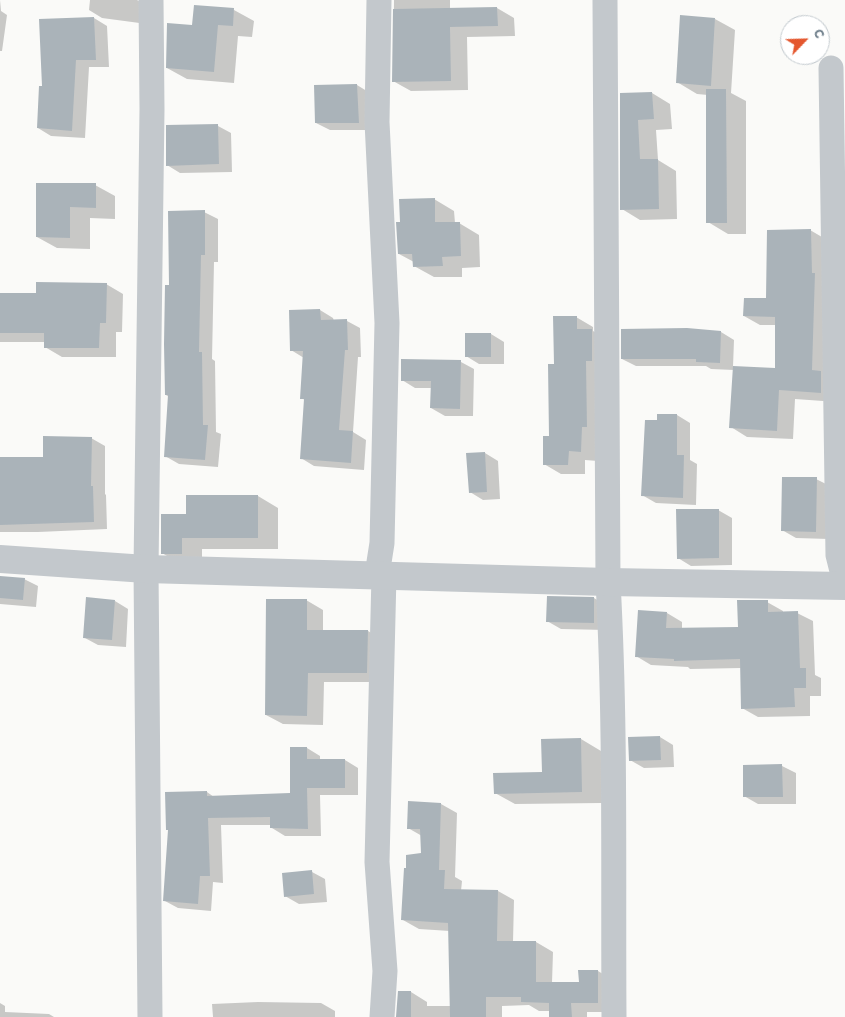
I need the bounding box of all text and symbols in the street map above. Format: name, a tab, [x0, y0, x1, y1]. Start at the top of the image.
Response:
north arrow	[780, 15, 830, 65]
text: С	[809, 27, 828, 42]

